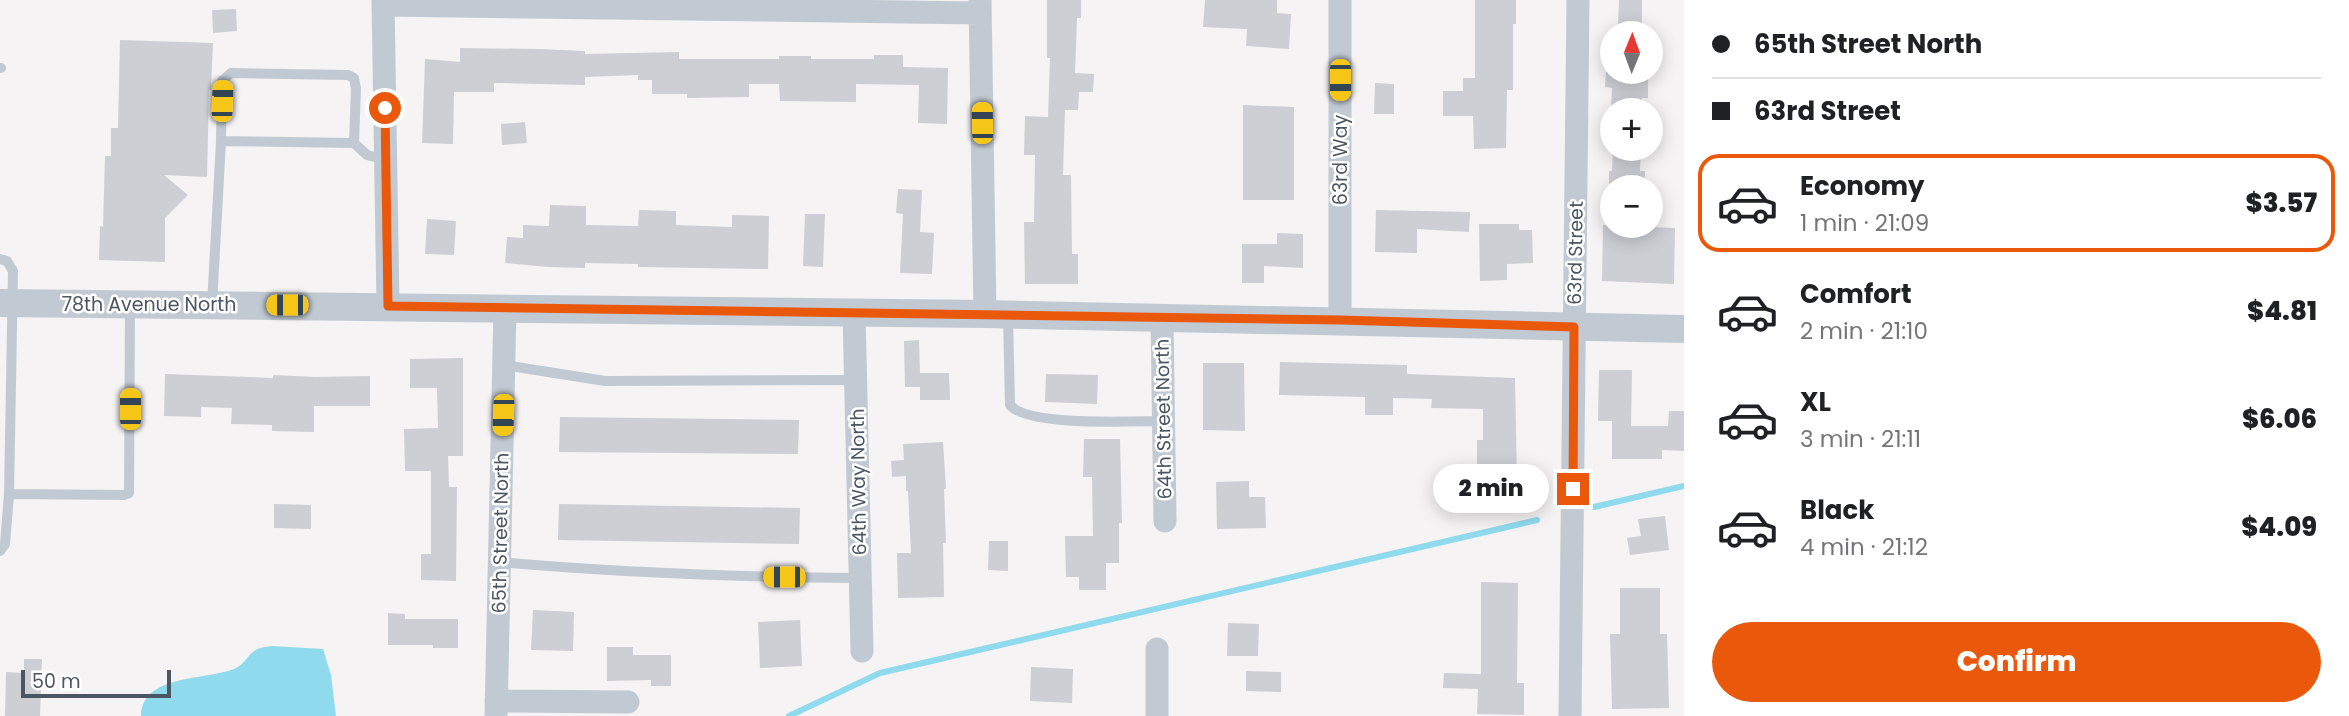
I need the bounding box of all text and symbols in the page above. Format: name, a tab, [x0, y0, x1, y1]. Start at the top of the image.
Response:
north arrow	[1600, 21, 1662, 84]
map controls	[1600, 21, 1663, 238]
text: 65th Street North	[1754, 26, 1982, 62]
car	[1330, 59, 1351, 101]
car	[211, 80, 234, 122]
route start	[369, 92, 401, 124]
text: 63rd Street	[1754, 93, 1901, 129]
button: +	[1600, 98, 1663, 161]
car	[972, 102, 993, 144]
street label: 63rd Way	[1327, 115, 1354, 205]
text: Economy	[1800, 168, 1924, 204]
icon: car	[1716, 172, 1779, 235]
button: −	[1600, 175, 1663, 238]
text: $3.57	[2245, 185, 2317, 221]
street label: 63rd Street	[1561, 201, 1590, 305]
text: 1 min · 21:09	[1800, 207, 1929, 239]
text: Comfort	[1800, 276, 1912, 312]
icon: car	[1716, 280, 1779, 343]
street label: 78th Avenue North	[62, 291, 236, 318]
text: $4.81	[2247, 293, 2317, 329]
car	[267, 295, 309, 316]
text: 2 min · 21:10	[1800, 315, 1928, 347]
street label: 64th Street North	[1149, 338, 1178, 499]
text: XL	[1800, 384, 1831, 420]
car	[120, 388, 141, 430]
icon: car	[1716, 388, 1779, 451]
car	[492, 394, 515, 436]
text: $6.06	[2242, 401, 2317, 437]
street label: 64th Way North	[844, 408, 873, 556]
text: 3 min · 21:11	[1800, 423, 1921, 455]
street label: 65th Street North	[486, 453, 515, 614]
callout: 2 min	[1433, 464, 1548, 514]
text: 2 min	[1459, 472, 1523, 504]
route end	[1557, 473, 1589, 505]
text: Black	[1800, 492, 1874, 528]
icon: car	[1716, 496, 1779, 559]
text: $4.09	[2241, 509, 2317, 545]
text: 4 min · 21:12	[1800, 531, 1928, 563]
car	[764, 567, 806, 588]
button: Confirm	[1712, 622, 2321, 702]
scale bar	[21, 667, 172, 699]
text: 50 m	[32, 668, 81, 695]

